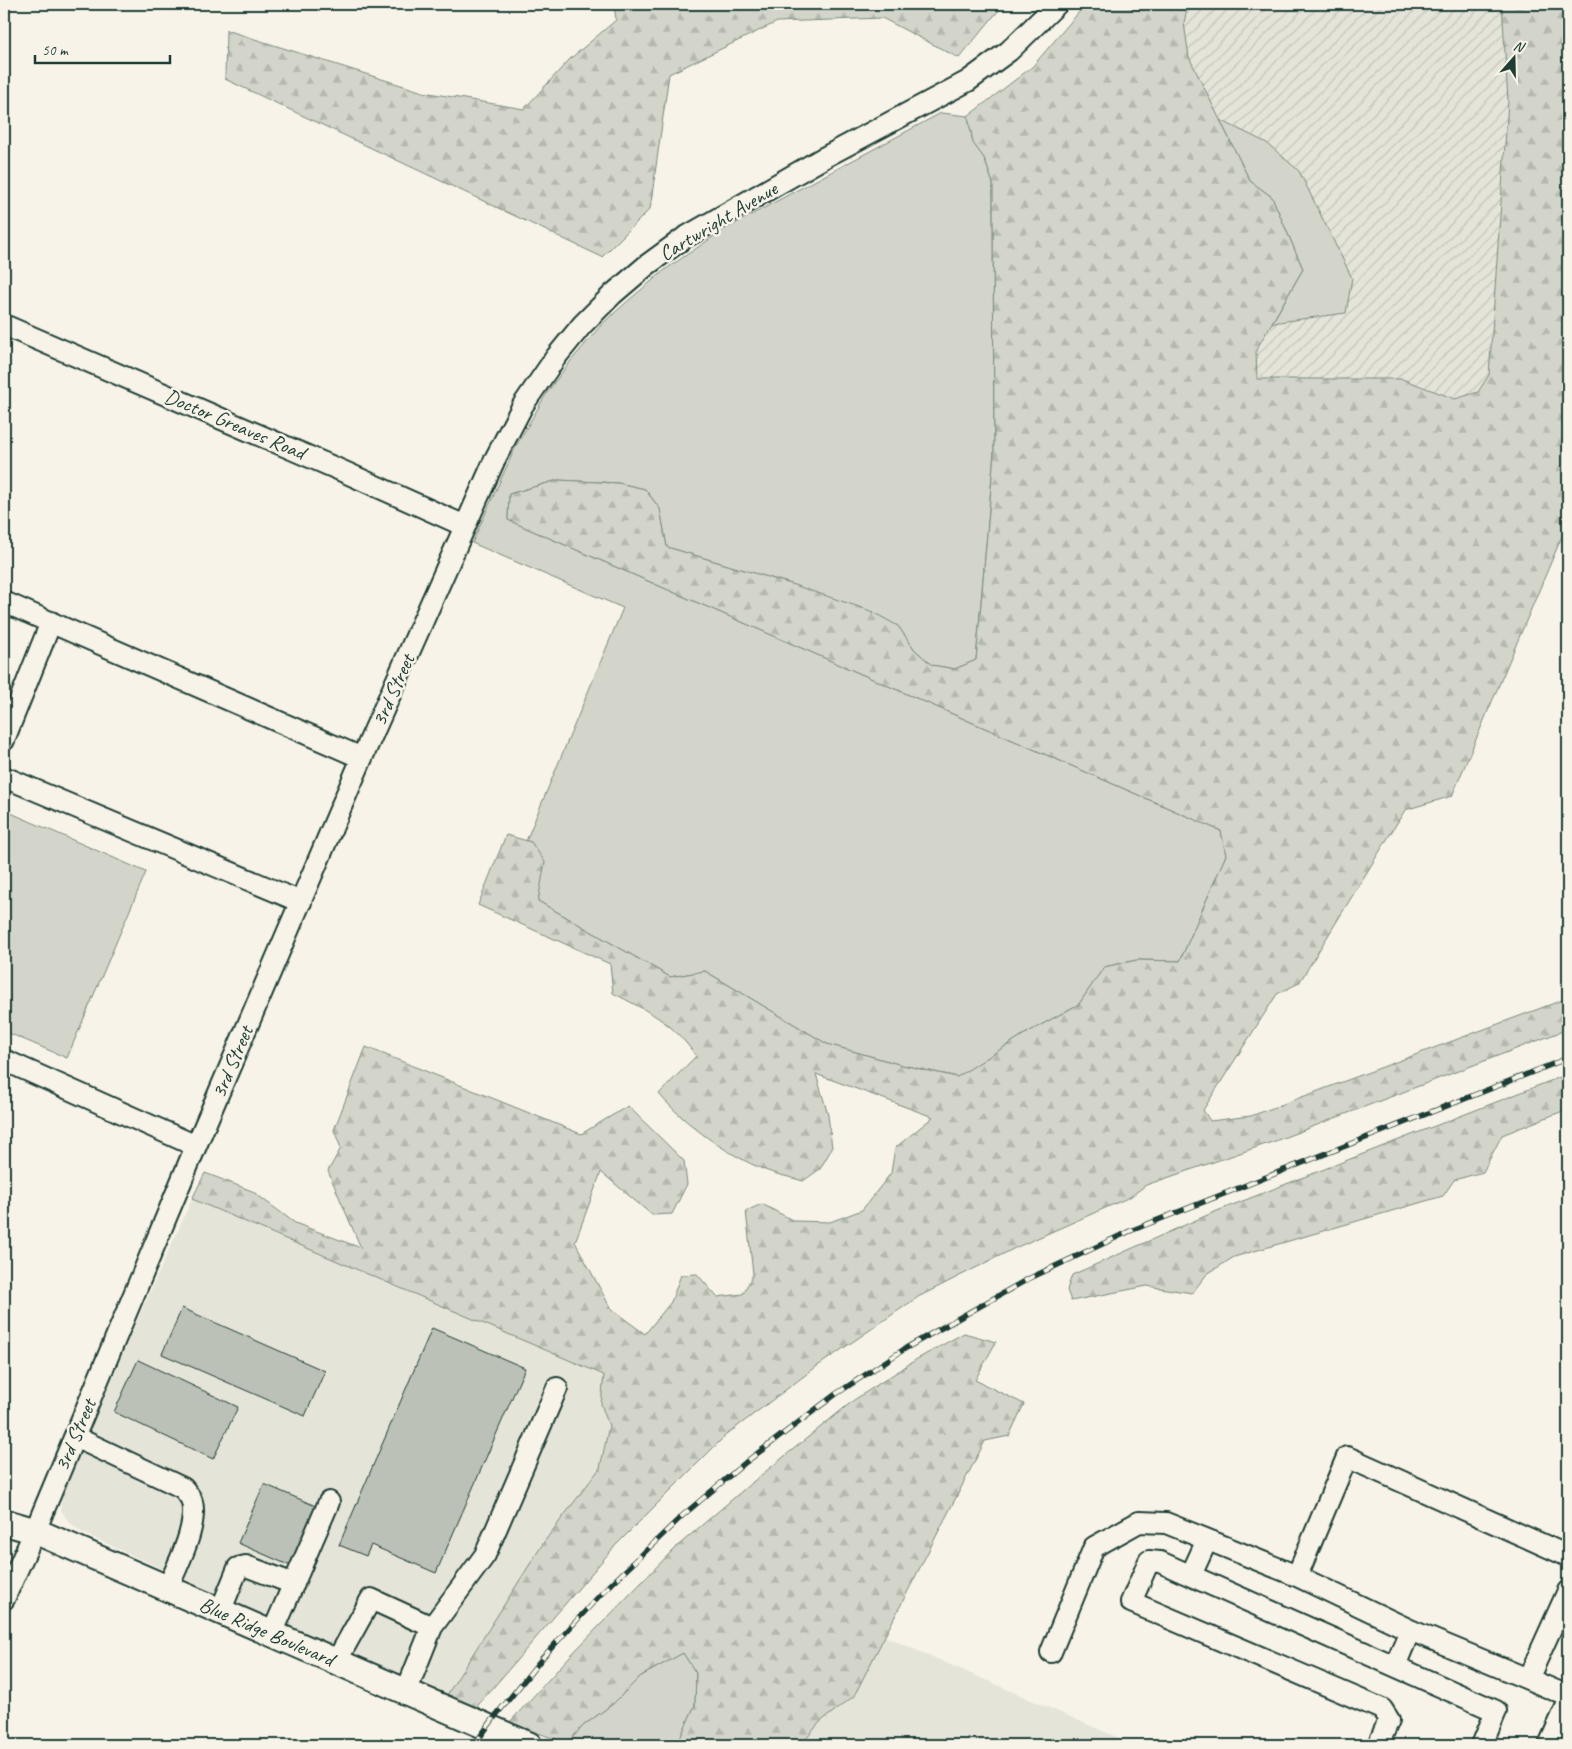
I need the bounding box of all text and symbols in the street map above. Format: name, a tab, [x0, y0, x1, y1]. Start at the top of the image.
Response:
scale bar	[35, 32, 170, 64]
north arrow	[1490, 32, 1540, 82]
text: N	[1511, 37, 1527, 57]
text: 50 m	[42, 41, 69, 60]
street label: Cartwright Avenue	[654, 175, 783, 266]
street label: Doctor Greaves Road	[161, 383, 313, 467]
street label: 3rd Street	[366, 648, 421, 730]
street label: 3rd Street	[205, 1020, 260, 1102]
street label: 3rd Street	[48, 1393, 103, 1475]
street label: Blue Ridge Boulevard	[196, 1591, 342, 1673]

